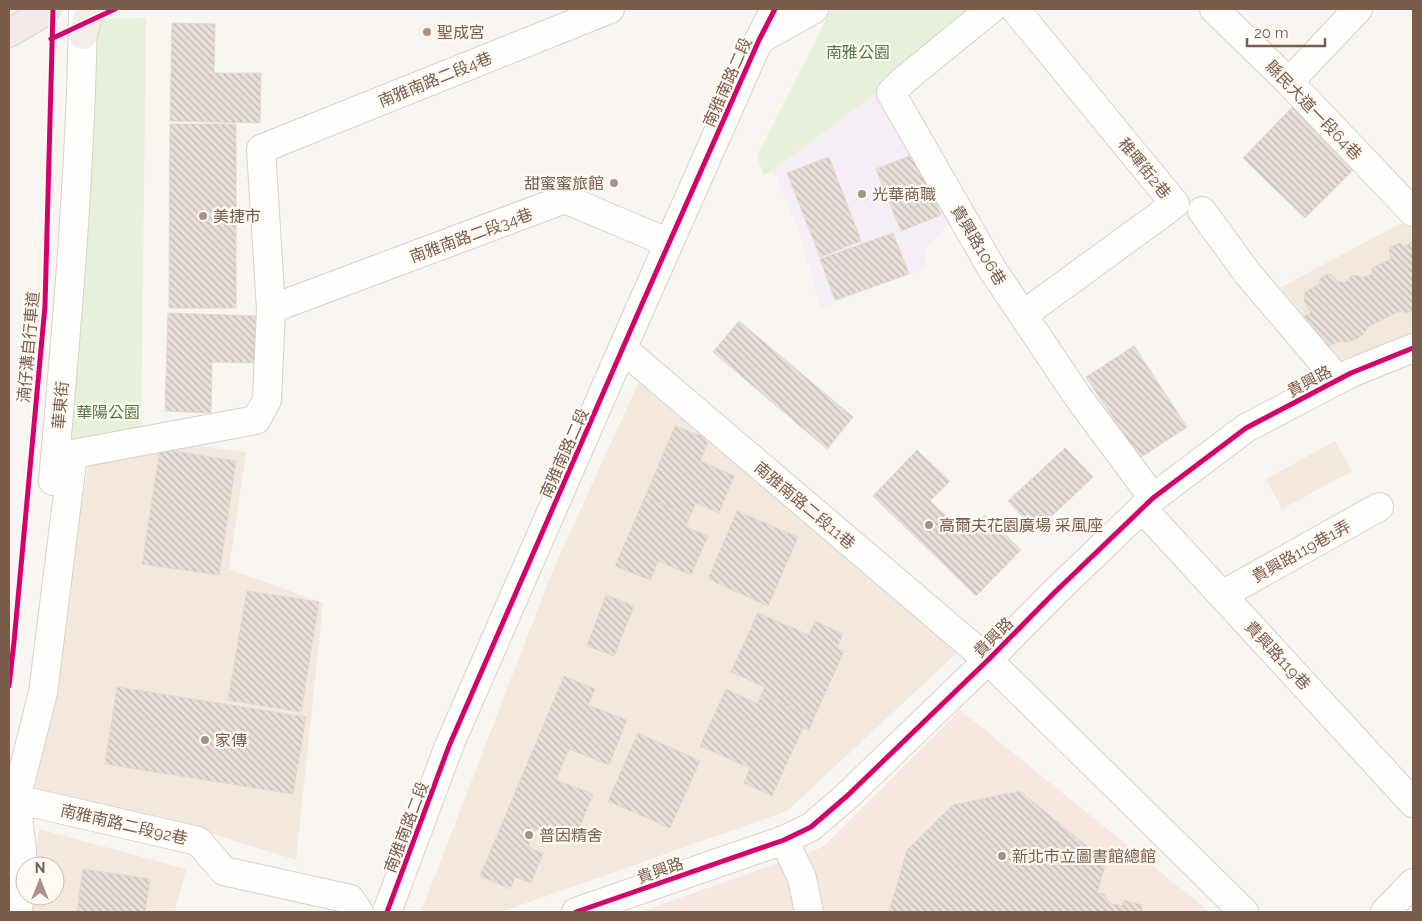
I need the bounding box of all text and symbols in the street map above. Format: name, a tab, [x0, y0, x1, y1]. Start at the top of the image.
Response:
scale bar	[1247, 15, 1324, 47]
place label: 聖成宮	[437, 23, 485, 42]
text: 20 m	[1254, 24, 1289, 42]
marker: 聖成宮	[421, 26, 433, 38]
street label: 南雅南路二段	[699, 34, 756, 130]
park label: 南雅公園	[826, 43, 890, 62]
street label: 南雅南路二段4巷	[376, 48, 495, 111]
street label: 縣民大道一段64巷	[1262, 57, 1366, 164]
street label: 稚暉街2巷	[1114, 134, 1175, 202]
place label: 甜蜜蜜旅館	[524, 174, 604, 193]
marker: 甜蜜蜜旅館	[608, 177, 620, 189]
place label: 光華商職	[872, 185, 936, 204]
marker: 光華商職	[856, 188, 868, 200]
street label: 貴興路106巷	[947, 202, 1010, 289]
street label: 南雅南路二段34巷	[407, 204, 535, 267]
place label: 美捷市	[213, 207, 261, 226]
marker: 美捷市	[197, 210, 209, 222]
street label: 湳仔溝自行車道	[14, 290, 43, 404]
street label: 貴興路	[1284, 362, 1335, 401]
street label: 華東街	[49, 380, 72, 430]
park label: 華陽公園	[76, 403, 140, 422]
street label: 南雅南路二段	[536, 405, 593, 501]
street label: 南雅南路二段11巷	[750, 458, 859, 553]
place label: 高爾夫花園廣場 采風座	[939, 516, 1103, 535]
street label: 貴興路119巷1弄	[1249, 516, 1354, 586]
marker: 高爾夫花園廣場 采風座	[923, 519, 935, 531]
street label: 貴興路	[970, 614, 1017, 661]
street label: 貴興路119巷	[1241, 617, 1314, 694]
place label: 家傳	[215, 731, 247, 750]
marker: 家傳	[199, 734, 211, 746]
street label: 南雅南路二段	[380, 779, 433, 875]
street label: 南雅南路二段92巷	[59, 801, 189, 848]
place label: 普因精舍	[539, 826, 603, 845]
marker: 普因精舍	[523, 829, 535, 841]
place label: 新北市立圖書館總館	[1012, 847, 1156, 866]
marker: 新北市立圖書館總館	[996, 850, 1008, 862]
street label: 貴興路	[634, 854, 686, 887]
north arrow	[15, 856, 65, 906]
text: N	[35, 860, 45, 876]

